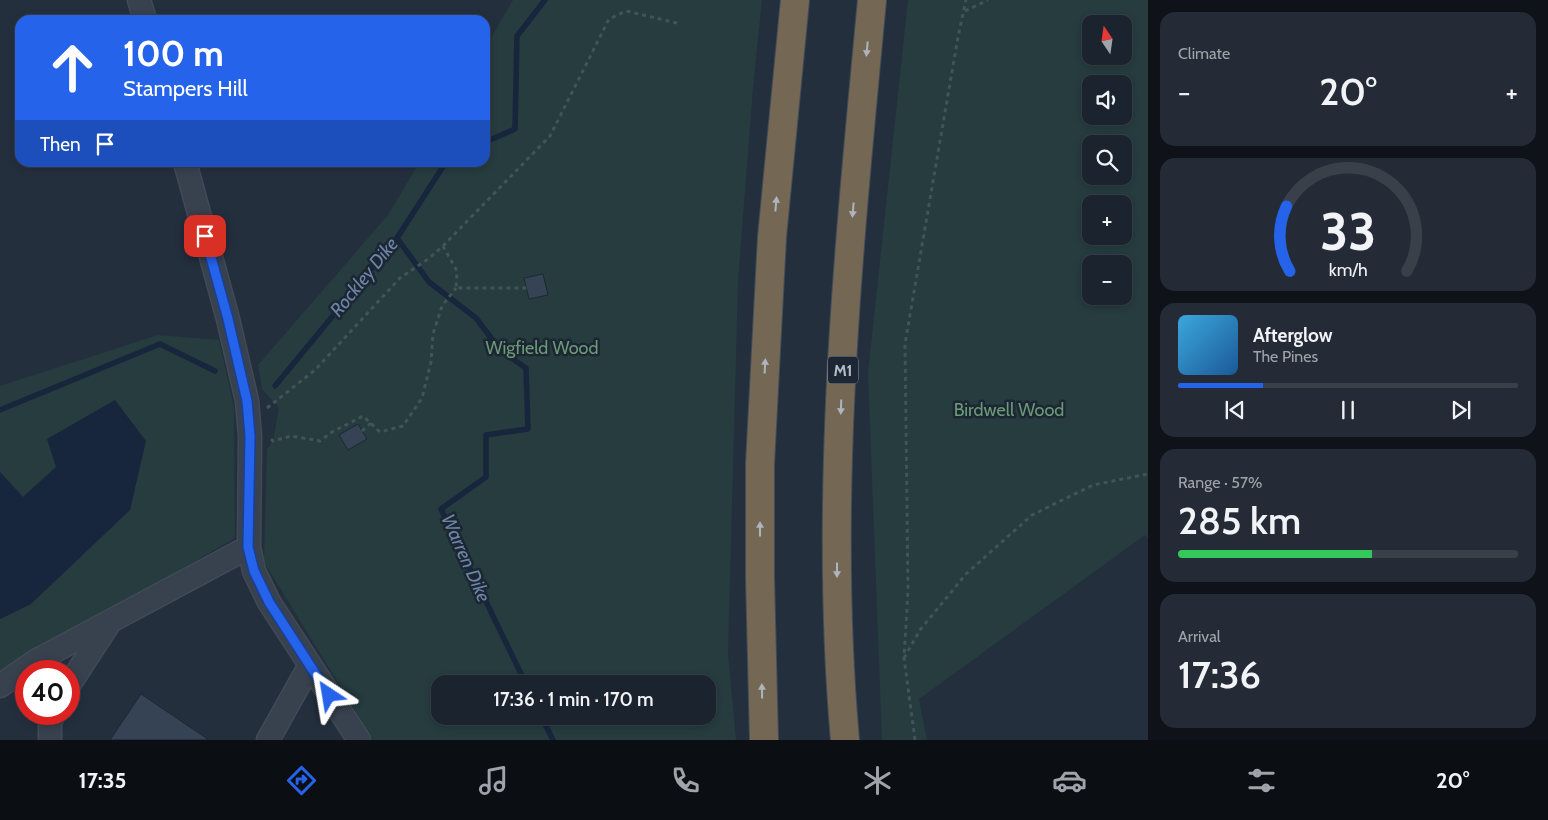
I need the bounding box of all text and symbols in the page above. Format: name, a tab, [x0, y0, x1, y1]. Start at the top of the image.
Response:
north arrow	[1082, 15, 1132, 65]
map controls	[1082, 15, 1132, 305]
text: 100 m	[123, 32, 224, 75]
icon: ahead	[40, 35, 105, 100]
one-way arrow	[863, 41, 871, 57]
text: Climate	[1178, 44, 1230, 63]
text: 20°	[1319, 68, 1377, 115]
text: Stampers Hill	[123, 75, 248, 102]
button: sound	[1082, 75, 1132, 125]
text: −	[1178, 75, 1190, 109]
text: +	[1506, 75, 1518, 109]
icon: arrive	[91, 130, 119, 158]
text: Then	[40, 133, 81, 156]
button: search	[1082, 135, 1132, 185]
button: +	[1082, 195, 1132, 245]
one-way arrow	[772, 196, 780, 212]
text: 33	[1320, 200, 1376, 263]
one-way arrow	[849, 203, 857, 219]
pin	[184, 215, 226, 257]
icon: arrive	[191, 222, 219, 250]
water label: Rockley Dike	[325, 233, 403, 321]
button: −	[1082, 255, 1132, 305]
text: km/h	[1328, 259, 1368, 280]
text: Afterglow	[1253, 324, 1333, 347]
park label: Wigfield Wood	[485, 337, 599, 359]
text: The Pines	[1253, 347, 1318, 366]
road number: M1	[828, 356, 858, 384]
one-way arrow	[761, 358, 769, 374]
icon: previous	[1221, 396, 1249, 424]
icon: pause	[1334, 396, 1362, 424]
icon: next	[1447, 396, 1475, 424]
park label: Birdwell Wood	[954, 399, 1064, 421]
one-way arrow	[837, 400, 845, 416]
text: Range · 57%	[1178, 473, 1262, 492]
text: 285 km	[1178, 497, 1301, 544]
water label: Warren Dike	[436, 511, 496, 606]
one-way arrow	[756, 521, 764, 537]
one-way arrow	[833, 562, 841, 578]
text: Arrival	[1178, 627, 1221, 646]
text: 17:36	[1178, 651, 1261, 698]
speed limit sign: 40	[15, 660, 80, 725]
position arrow	[302, 668, 354, 720]
one-way arrow	[758, 683, 766, 699]
text: 17:36 · 1 min · 170 m	[493, 688, 654, 711]
icon: directions	[284, 763, 319, 798]
icon: music	[476, 763, 511, 798]
icon: phone	[668, 763, 703, 798]
icon: climate	[860, 763, 895, 798]
icon: car	[1052, 763, 1087, 798]
icon: filters	[1244, 763, 1279, 798]
text: 17:35	[79, 767, 126, 794]
text: 20°	[1436, 767, 1469, 794]

